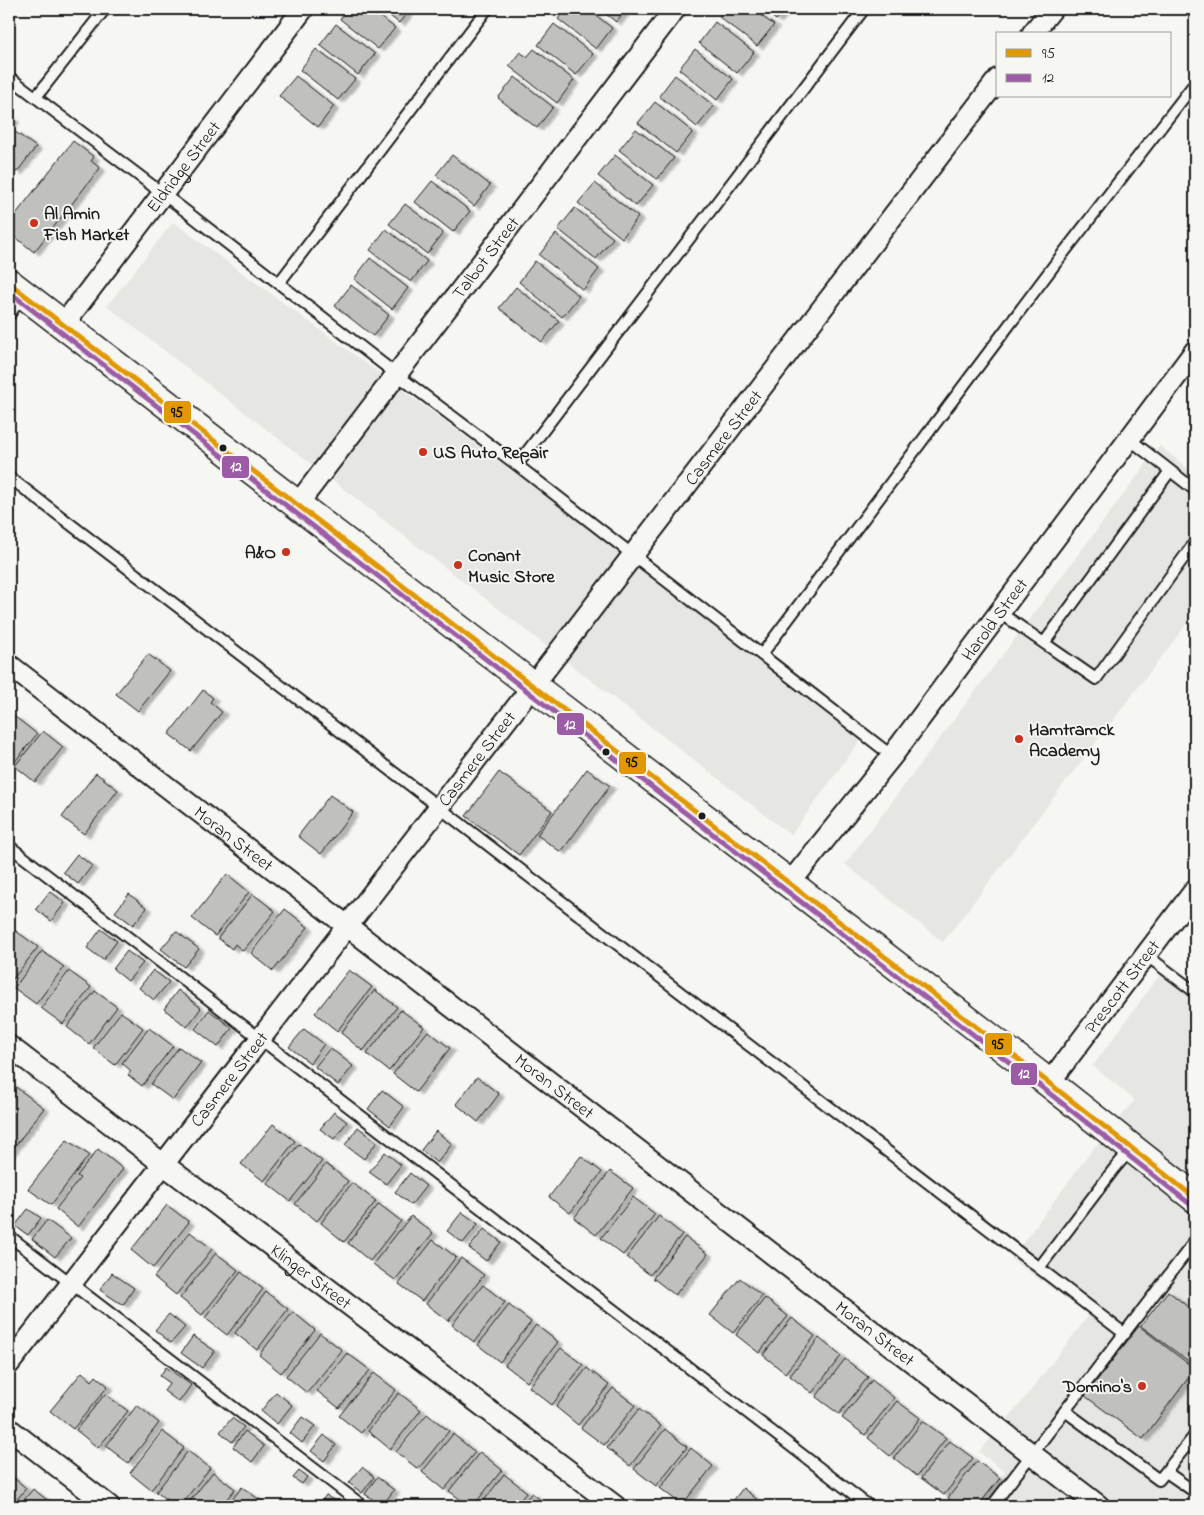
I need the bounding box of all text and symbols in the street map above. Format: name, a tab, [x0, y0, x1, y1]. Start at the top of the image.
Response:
legend	[996, 32, 1172, 98]
text: 95	[1042, 43, 1056, 65]
text: 12	[1042, 67, 1055, 89]
street label: Eldridge Street	[142, 116, 228, 219]
place label: Al Amin Fish Market	[43, 202, 130, 249]
street label: Talbot Street	[447, 212, 527, 306]
marker: Al Amin Fish Market	[28, 217, 40, 229]
street label: Casmere Street	[680, 385, 770, 492]
line badge: 95	[163, 400, 192, 424]
text: 95	[170, 403, 183, 424]
place label: US Auto Repair	[433, 441, 548, 467]
unlabelled marker	[218, 443, 228, 453]
marker: US Auto Repair	[417, 446, 429, 458]
line badge: 12	[221, 455, 250, 479]
text: 12	[230, 457, 242, 478]
place label: A&O	[245, 541, 276, 567]
place label: Conant Music Store	[468, 544, 556, 591]
marker: A&O	[280, 546, 292, 558]
marker: Conant Music Store	[452, 559, 464, 571]
street label: Harold Street	[956, 574, 1036, 667]
street label: Casmere Street	[433, 707, 524, 813]
line badge: 12	[556, 712, 585, 736]
text: 12	[564, 715, 576, 736]
place label: Hamtramck Academy	[1029, 718, 1115, 766]
marker: Hamtramck Academy	[1013, 733, 1025, 745]
unlabelled marker	[601, 747, 611, 757]
line badge: 95	[618, 751, 647, 775]
text: 95	[625, 753, 638, 774]
street label: Moran Street	[187, 801, 278, 879]
unlabelled marker	[697, 811, 707, 821]
street label: Prescott Street	[1080, 935, 1168, 1040]
street label: Casmere Street	[185, 1027, 276, 1134]
line badge: 95	[984, 1032, 1013, 1056]
text: 95	[991, 1035, 1004, 1056]
street label: Moran Street	[508, 1048, 599, 1127]
line badge: 12	[1010, 1062, 1038, 1086]
text: 12	[1018, 1064, 1030, 1085]
street label: Klinger Street	[264, 1239, 356, 1317]
street label: Moran Street	[829, 1296, 919, 1374]
place label: Domino's	[1062, 1375, 1132, 1401]
marker: Domino's	[1136, 1380, 1148, 1392]

